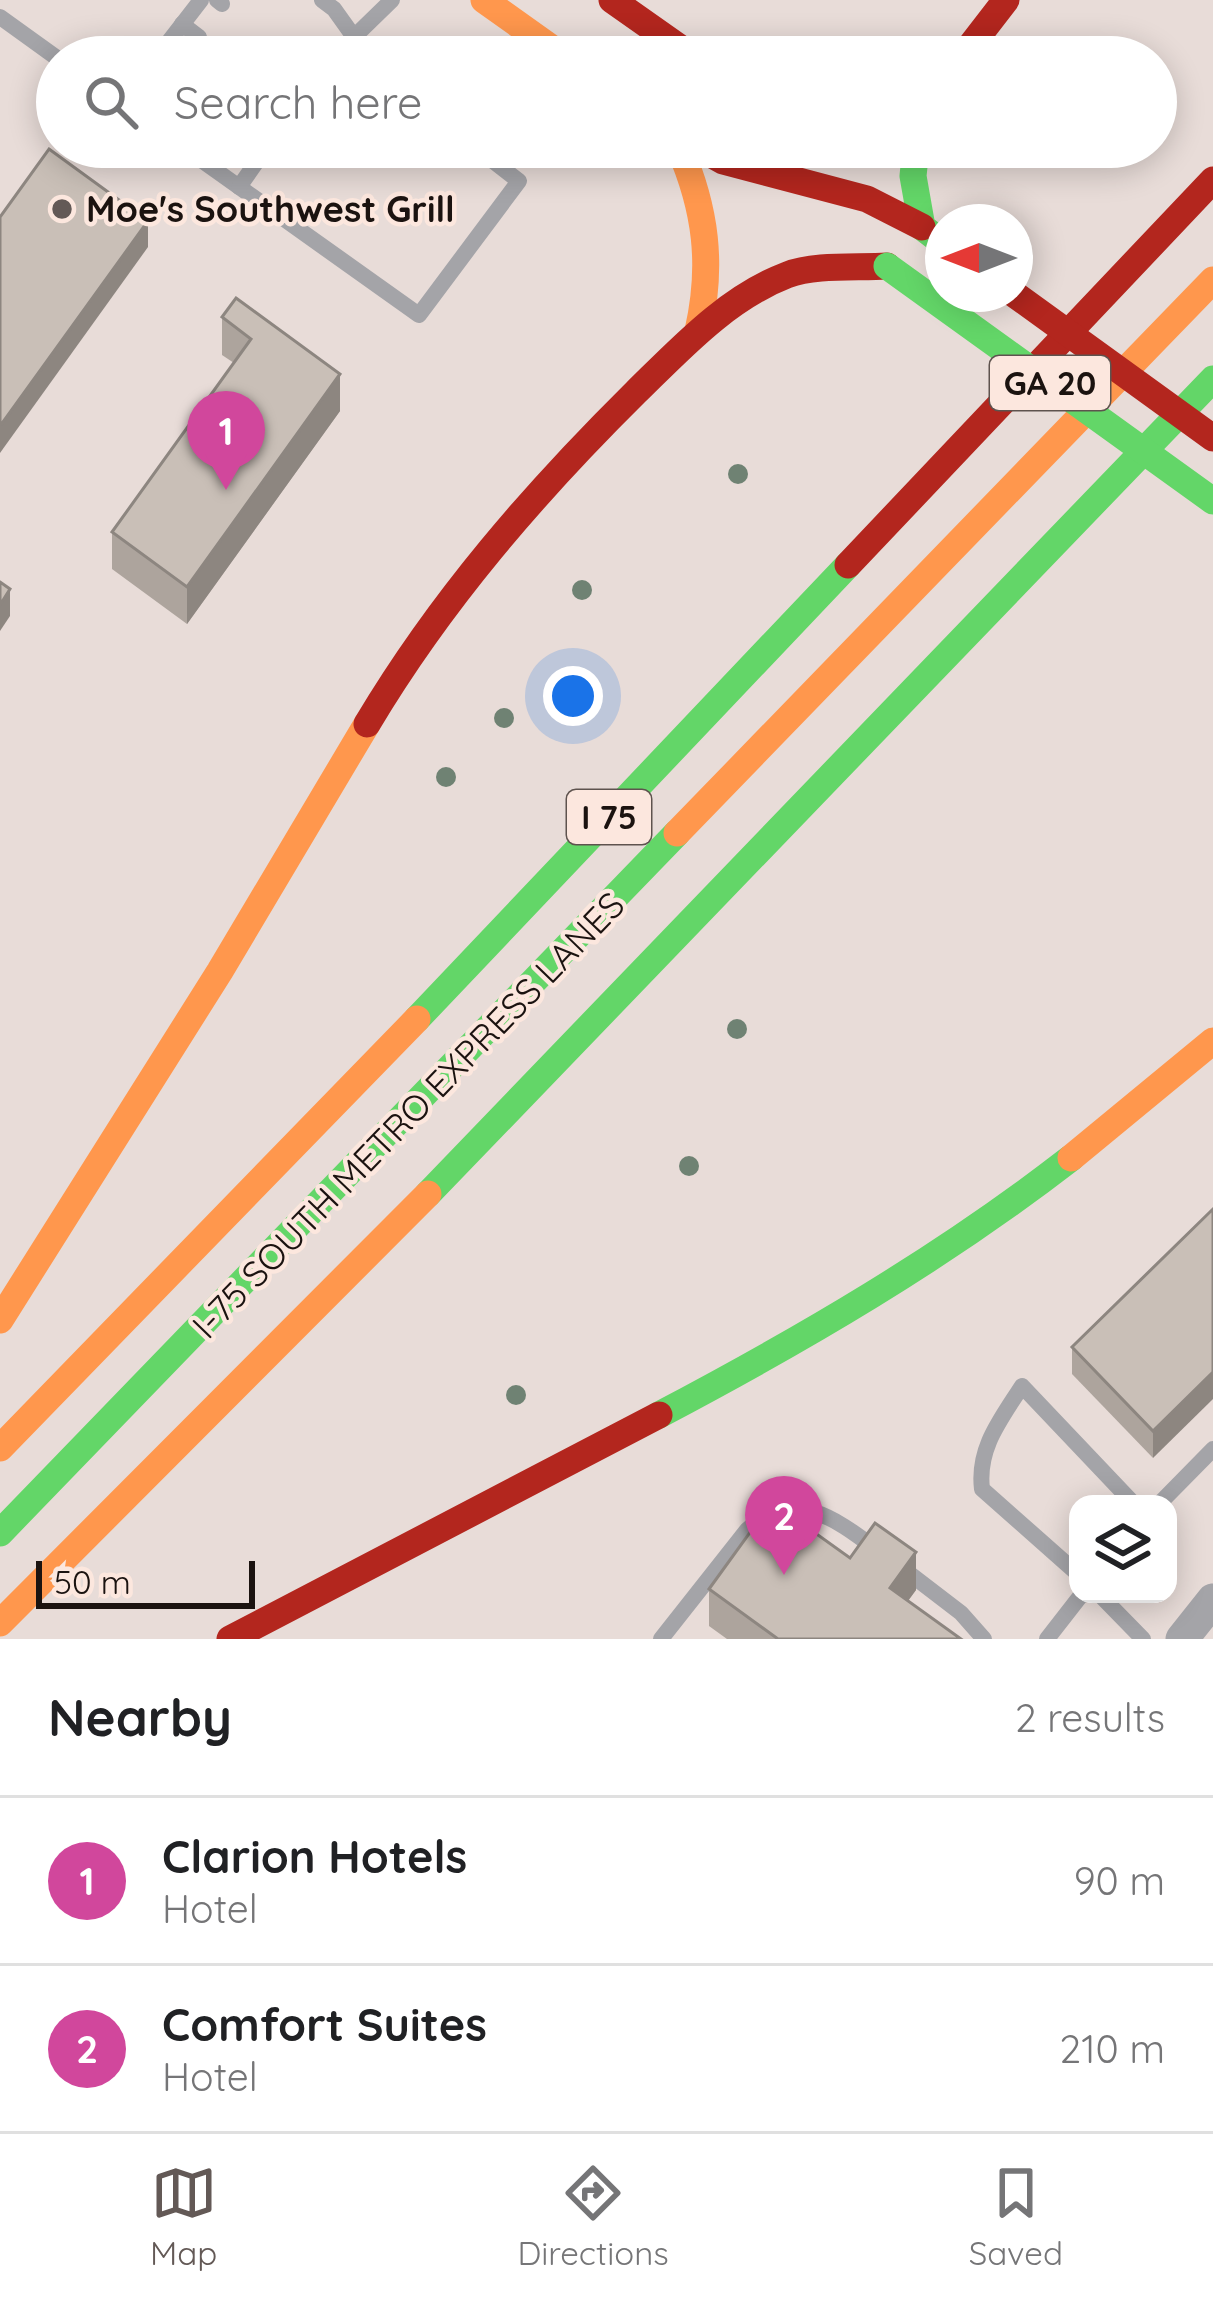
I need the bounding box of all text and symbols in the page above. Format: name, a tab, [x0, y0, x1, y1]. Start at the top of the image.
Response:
search box	[36, 36, 1177, 168]
icon: search	[78, 69, 144, 135]
text: Search here	[174, 74, 422, 130]
place label: Moe's Southwest Grill	[86, 186, 455, 231]
marker: Moe's Southwest Grill	[49, 196, 75, 222]
north arrow	[925, 204, 1033, 312]
road number: GA 20	[990, 356, 1110, 410]
pin: 1	[187, 391, 265, 490]
your location	[543, 666, 603, 726]
road number: I 75	[567, 790, 651, 844]
street label: I-75 SOUTH METRO EXPRESS LANES	[182, 882, 633, 1347]
pin: 2	[745, 1476, 823, 1575]
map controls	[1069, 1495, 1177, 1603]
button: layers	[1069, 1495, 1177, 1603]
scale bar	[36, 1555, 255, 1608]
text: 50 m	[54, 1561, 131, 1602]
text: Nearby	[48, 1685, 232, 1749]
text: 2 results	[1015, 1693, 1165, 1742]
text: Clarion Hotels	[162, 1828, 467, 1884]
text: 1	[79, 1856, 95, 1905]
text: 90 m	[1074, 1856, 1165, 1905]
text: Hotel	[162, 1884, 258, 1933]
text: Comfort Suites	[162, 1996, 487, 2052]
text: 2	[76, 2024, 98, 2073]
text: 210 m	[1060, 2024, 1165, 2073]
text: Hotel	[162, 2052, 258, 2101]
tab: Map	[150, 2160, 217, 2273]
tab: Directions	[517, 2160, 669, 2273]
tab: Saved	[969, 2160, 1063, 2273]

